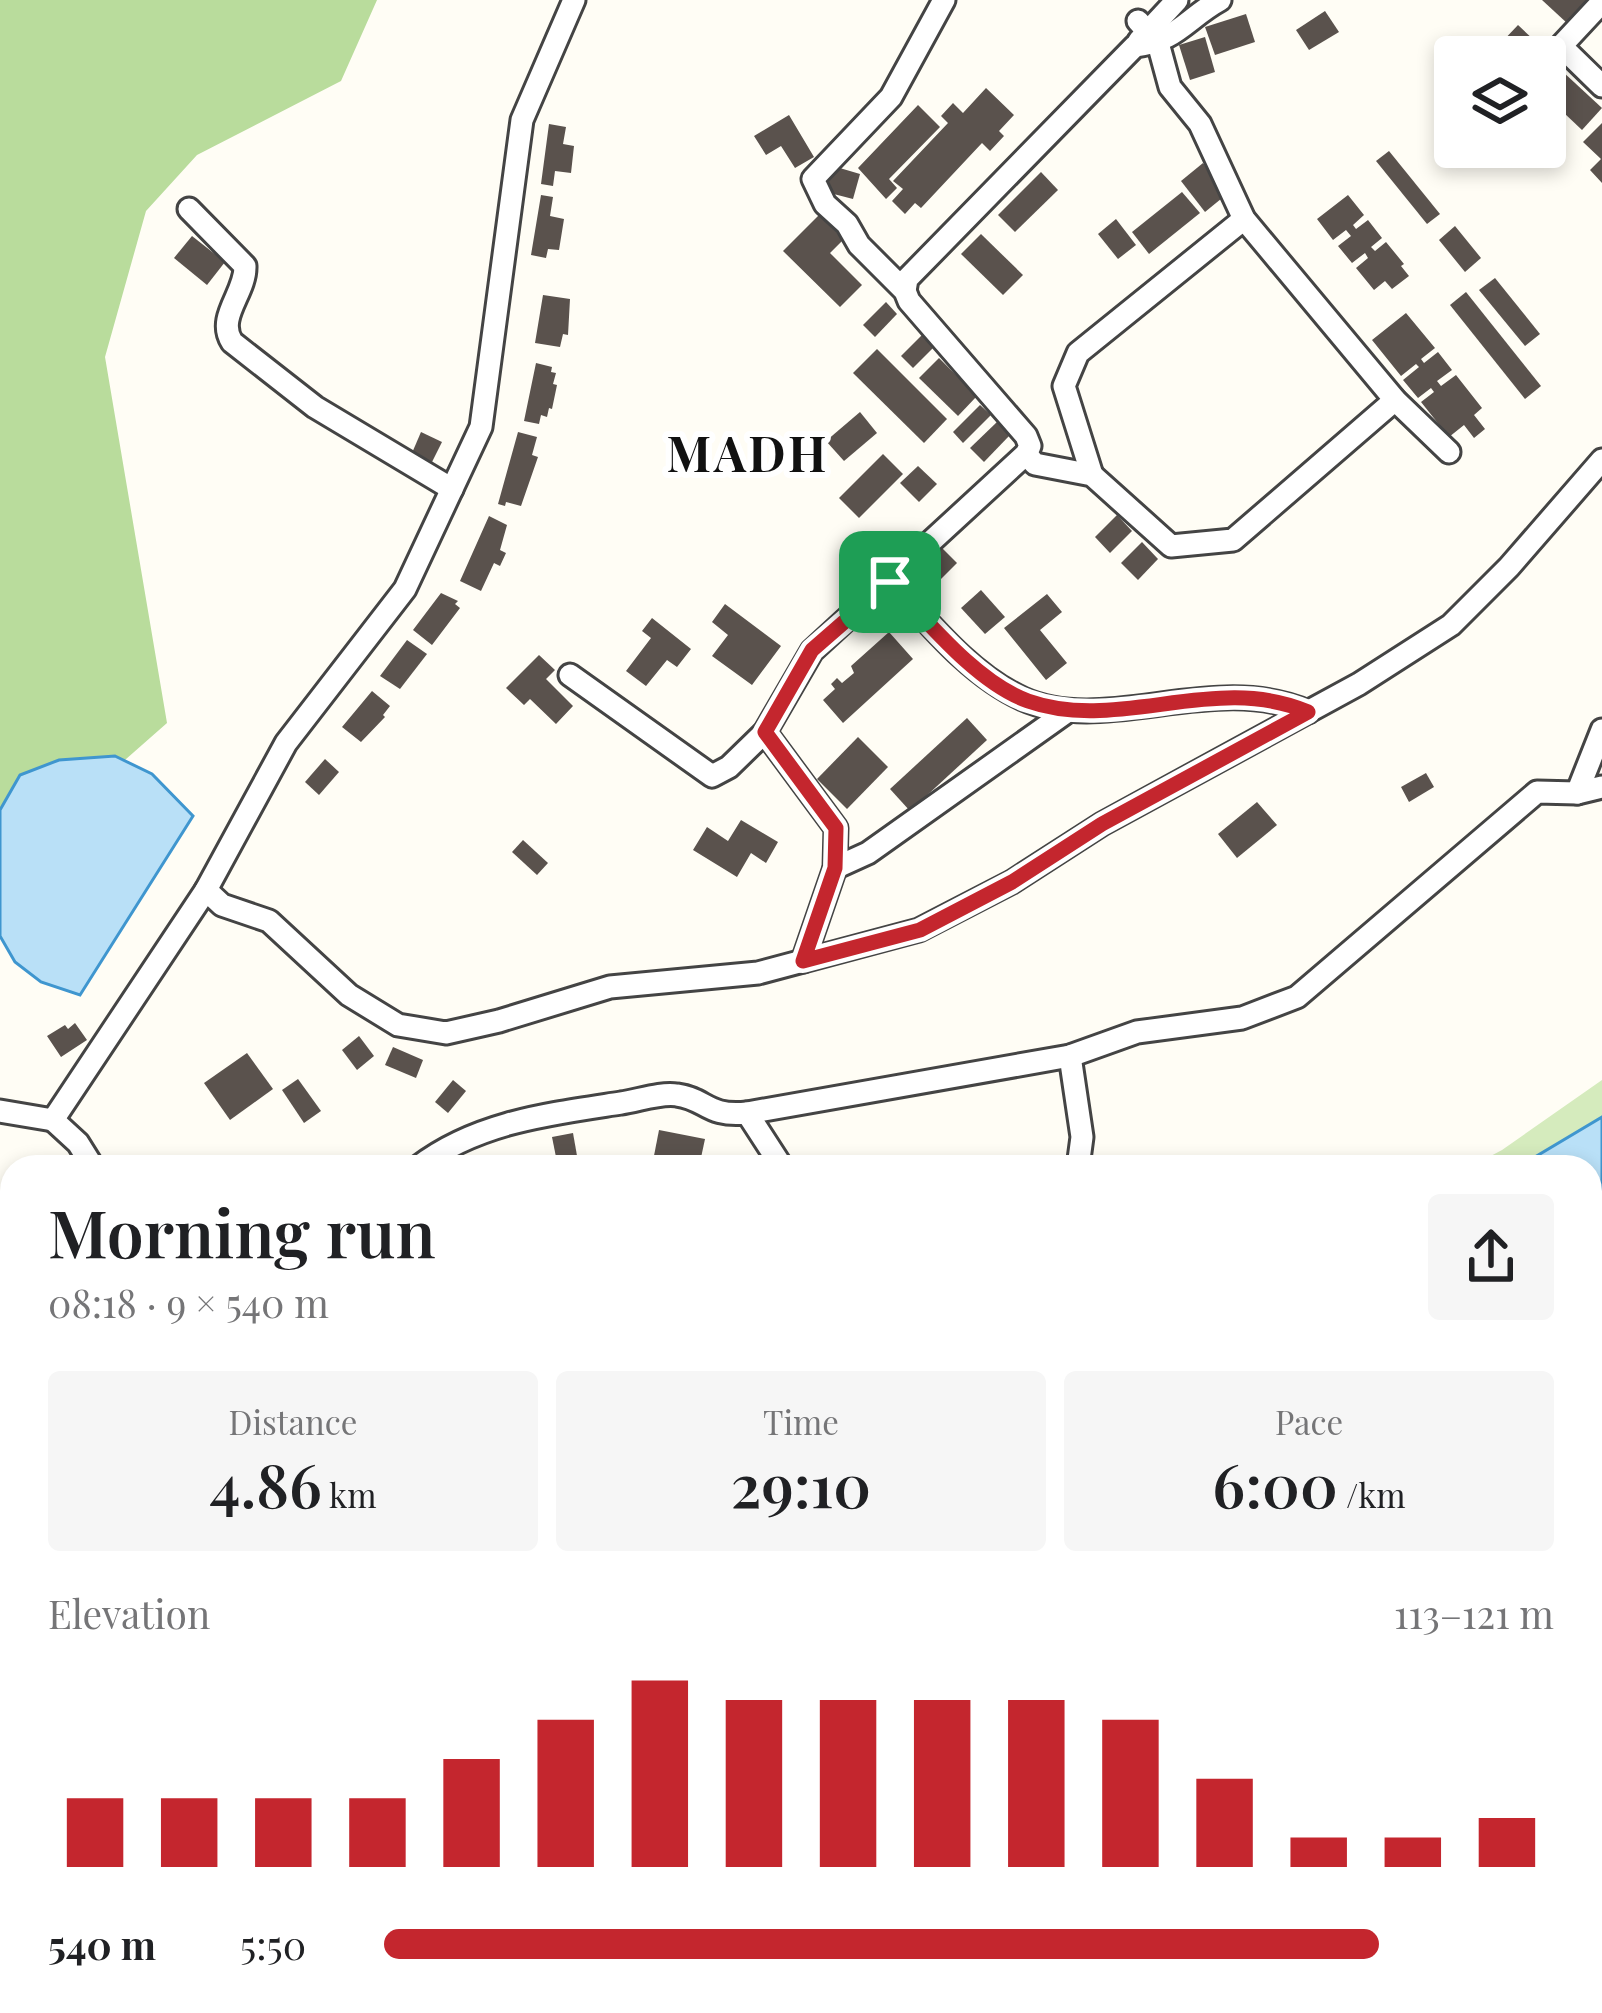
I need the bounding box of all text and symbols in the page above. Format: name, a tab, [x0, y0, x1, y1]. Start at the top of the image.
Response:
map controls	[1434, 36, 1566, 168]
button: layers	[1434, 36, 1566, 168]
district label: MADH	[667, 420, 829, 484]
pin	[839, 531, 941, 633]
icon: arrive	[857, 549, 923, 615]
text: Morning run	[48, 1187, 436, 1275]
button: share	[1428, 1194, 1554, 1320]
text: 08:18 · 9 × 540 m	[48, 1276, 329, 1328]
text: Distance	[229, 1399, 357, 1443]
text: Time	[763, 1399, 839, 1443]
text: Pace	[1275, 1399, 1343, 1443]
text: 4.86	[209, 1443, 322, 1523]
text: 29:10	[731, 1443, 871, 1523]
text: 6:00	[1212, 1443, 1338, 1523]
text: km	[322, 1472, 377, 1516]
text: /km	[1338, 1472, 1406, 1516]
text: Elevation	[48, 1587, 210, 1639]
text: 113–121 m	[1394, 1587, 1554, 1639]
text: 540 m	[48, 1918, 156, 1970]
text: 5:50	[240, 1918, 306, 1970]

